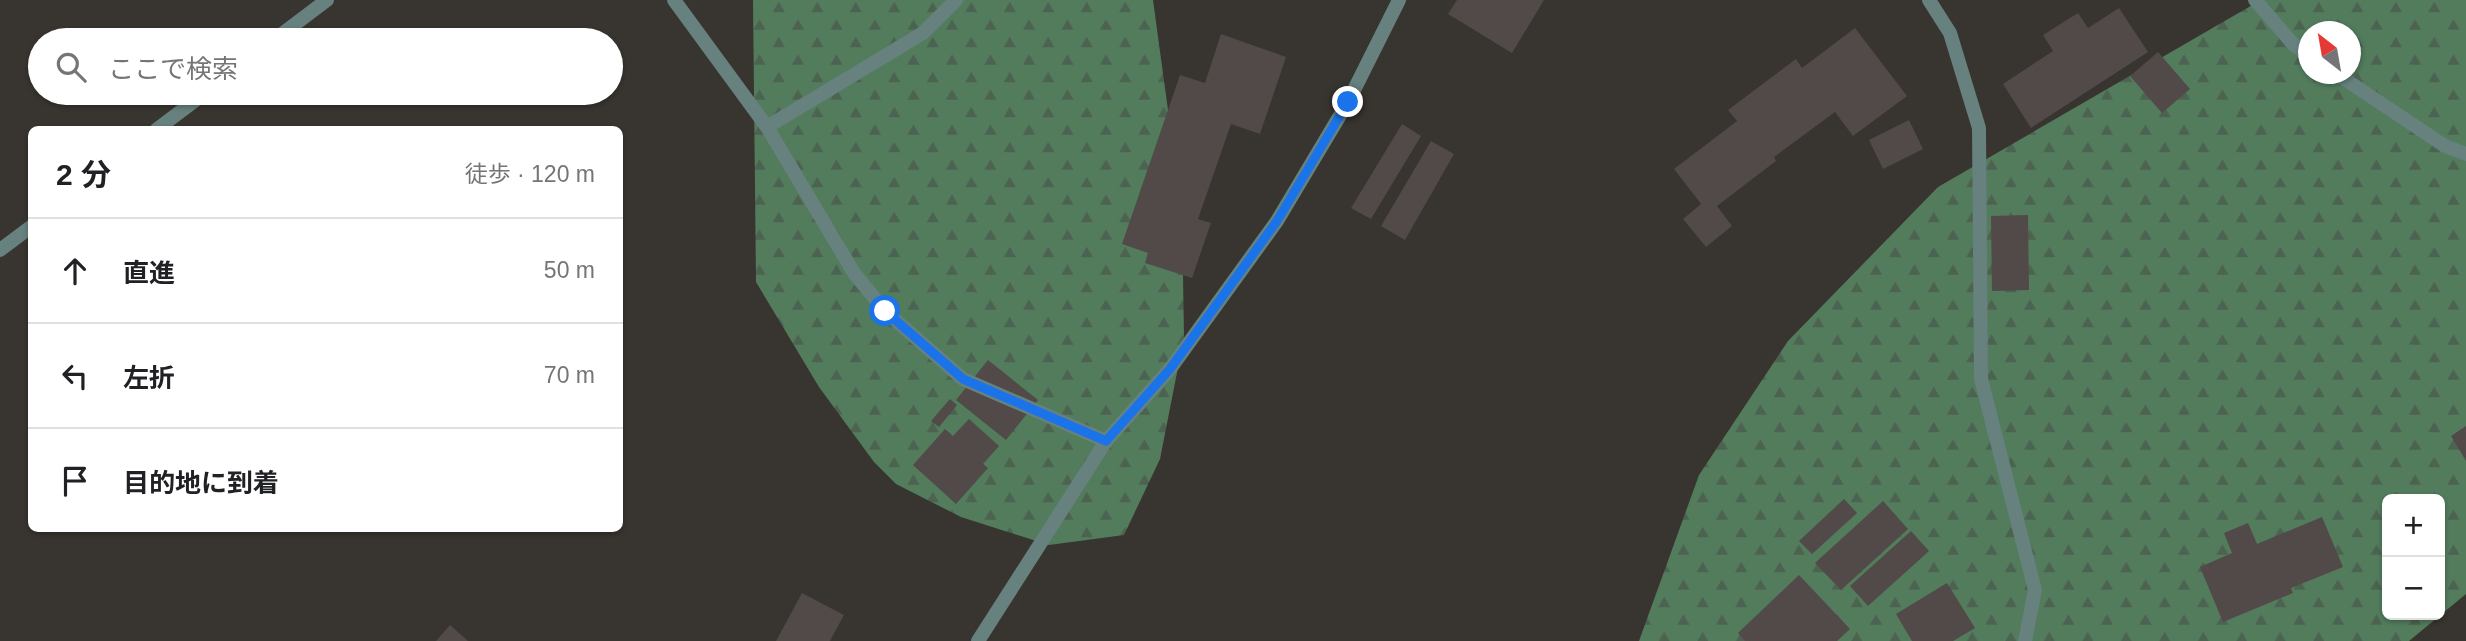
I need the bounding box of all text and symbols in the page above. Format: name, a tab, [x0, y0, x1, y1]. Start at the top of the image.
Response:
north arrow	[2298, 21, 2361, 84]
search box	[28, 28, 623, 105]
icon: search	[52, 48, 90, 86]
text: ここで検索	[108, 54, 238, 84]
route end	[1332, 86, 1363, 117]
text: 2 分	[56, 158, 111, 191]
text: 徒歩 · 120 m	[465, 161, 595, 187]
icon: ahead	[56, 252, 94, 290]
text: 50 m	[544, 257, 595, 283]
text: 直進	[123, 258, 175, 288]
route start	[869, 295, 900, 326]
icon: left	[56, 357, 94, 395]
text: 70 m	[544, 362, 595, 388]
text: 左折	[123, 363, 175, 393]
icon: arrive	[56, 462, 94, 500]
text: 目的地に到着	[123, 468, 279, 498]
map controls	[2382, 494, 2445, 620]
button: +	[2382, 494, 2445, 557]
button: −	[2382, 557, 2445, 620]

